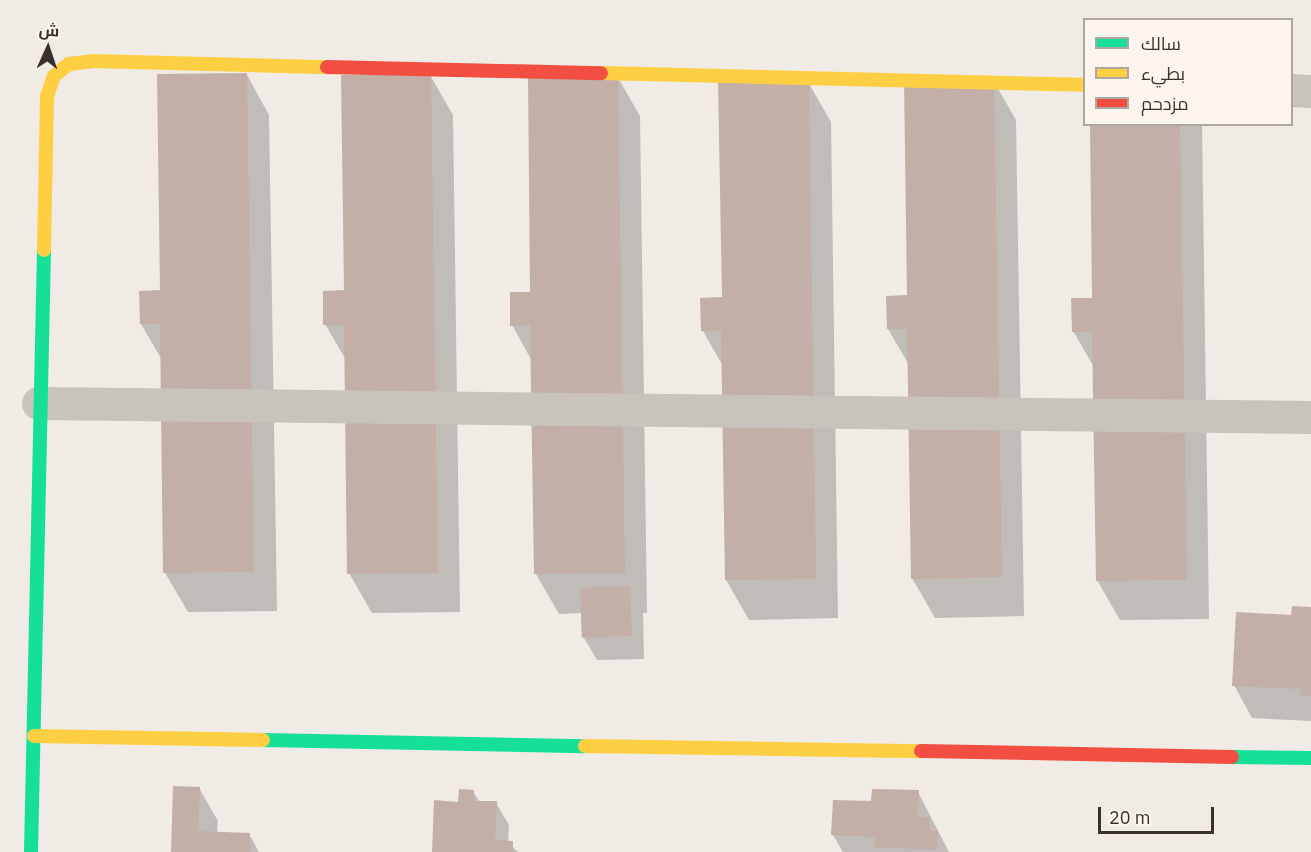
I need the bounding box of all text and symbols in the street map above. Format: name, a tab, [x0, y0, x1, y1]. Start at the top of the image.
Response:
north arrow	[18, 18, 78, 78]
legend	[1083, 18, 1293, 126]
text: ش	[38, 20, 60, 41]
text: سالك	[1141, 32, 1181, 55]
text: بطيء	[1141, 62, 1185, 85]
text: مزدحم	[1141, 92, 1189, 115]
scale bar	[1101, 795, 1216, 833]
text: 20 m	[1109, 806, 1151, 829]

